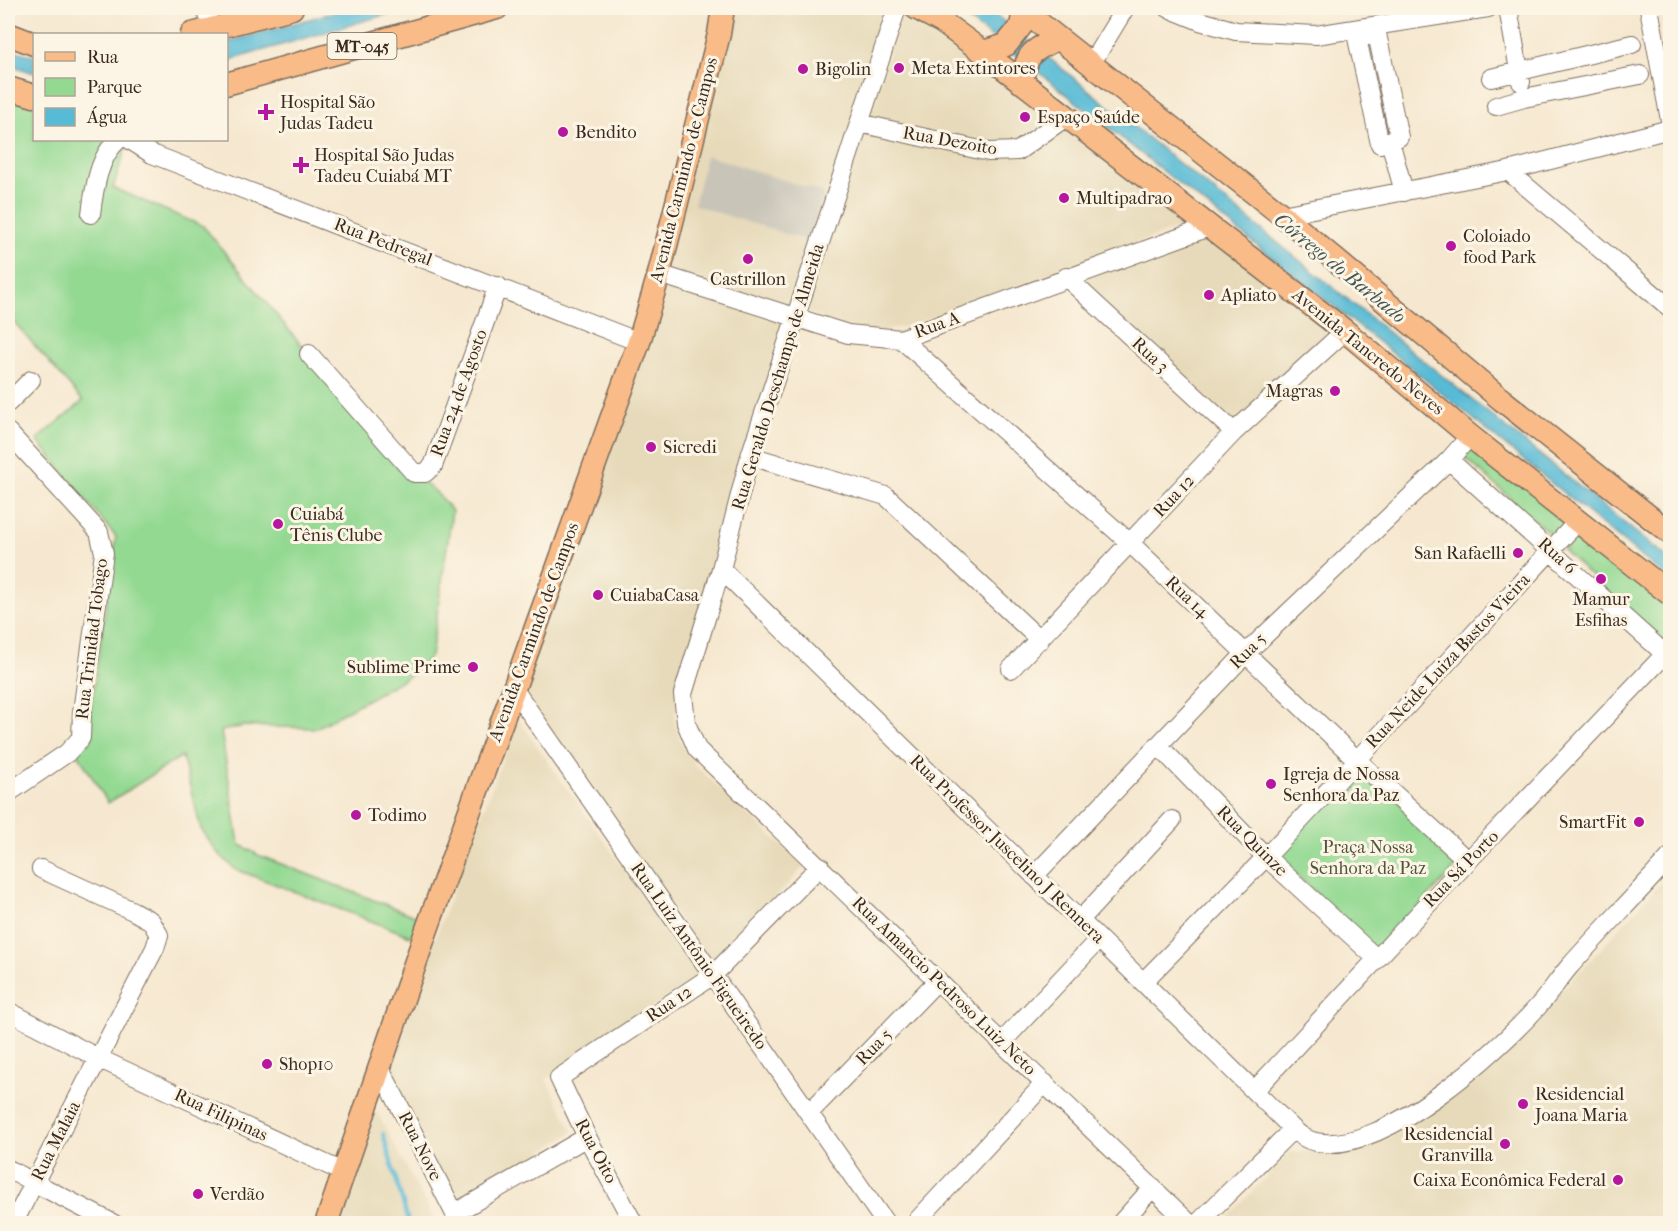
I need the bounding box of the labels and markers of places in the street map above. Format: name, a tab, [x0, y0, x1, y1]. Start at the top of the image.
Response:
place label: Meta Extintores	[911, 58, 1036, 79]
place label: Bigolin	[815, 59, 872, 80]
marker: Meta Extintores	[892, 61, 906, 75]
marker: Bigolin	[796, 62, 810, 76]
place label: Hospital São Judas Tadeu	[278, 92, 375, 134]
marker: Hospital São Judas Tadeu	[257, 103, 275, 121]
place label: Espaço Saúde	[1037, 107, 1140, 128]
marker: Espaço Saúde	[1018, 110, 1032, 124]
place label: Bendito	[575, 122, 637, 143]
marker: Bendito	[556, 125, 570, 139]
place label: Hospital São Judas Tadeu Cuiabá MT	[314, 145, 455, 187]
marker: Hospital São Judas Tadeu Cuiabá MT	[292, 156, 310, 174]
place label: Multipadrao	[1076, 188, 1172, 209]
marker: Multipadrao	[1057, 191, 1071, 205]
place label: Coloiado food Park	[1463, 226, 1537, 268]
marker: Coloiado food Park	[1444, 239, 1458, 253]
marker: Castrillon	[741, 252, 755, 266]
place label: Castrillon	[710, 269, 786, 290]
place label: Apliato	[1220, 285, 1276, 306]
marker: Apliato	[1202, 288, 1216, 302]
place label: Magras	[1266, 381, 1323, 402]
marker: Magras	[1328, 384, 1342, 398]
place label: Sicredi	[663, 437, 718, 458]
marker: Sicredi	[644, 440, 658, 454]
place label: Cuiabá Tênis Clube	[290, 504, 382, 546]
marker: Cuiabá Tênis Clube	[271, 517, 285, 531]
place label: San Rafaelli	[1414, 543, 1507, 564]
marker: San Rafaelli	[1511, 546, 1525, 560]
marker: Mamur Esfihas	[1594, 572, 1608, 586]
place label: CuiabaCasa	[610, 585, 700, 606]
marker: CuiabaCasa	[591, 588, 605, 602]
place label: Mamur Esfihas	[1572, 589, 1630, 631]
place label: Sublime Prime	[347, 657, 461, 678]
marker: Sublime Prime	[466, 660, 480, 674]
place label: Igreja de Nossa Senhora da Paz	[1283, 764, 1400, 806]
marker: Igreja de Nossa Senhora da Paz	[1264, 777, 1278, 791]
place label: Todimo	[368, 805, 427, 826]
marker: Todimo	[349, 808, 363, 822]
place label: SmartFit	[1559, 812, 1628, 833]
marker: SmartFit	[1632, 815, 1646, 829]
place label: Shop10	[279, 1054, 333, 1075]
marker: Shop10	[260, 1057, 274, 1071]
place label: Residencial Joana Maria	[1533, 1084, 1628, 1126]
marker: Residencial Joana Maria	[1516, 1097, 1530, 1111]
place label: Residencial Granvilla	[1404, 1124, 1494, 1166]
marker: Residencial Granvilla	[1498, 1137, 1512, 1151]
place label: Caixa Econômica Federal	[1413, 1170, 1606, 1191]
marker: Caixa Econômica Federal	[1611, 1173, 1625, 1187]
place label: Verdão	[209, 1184, 264, 1205]
marker: Verdão	[191, 1187, 205, 1201]

